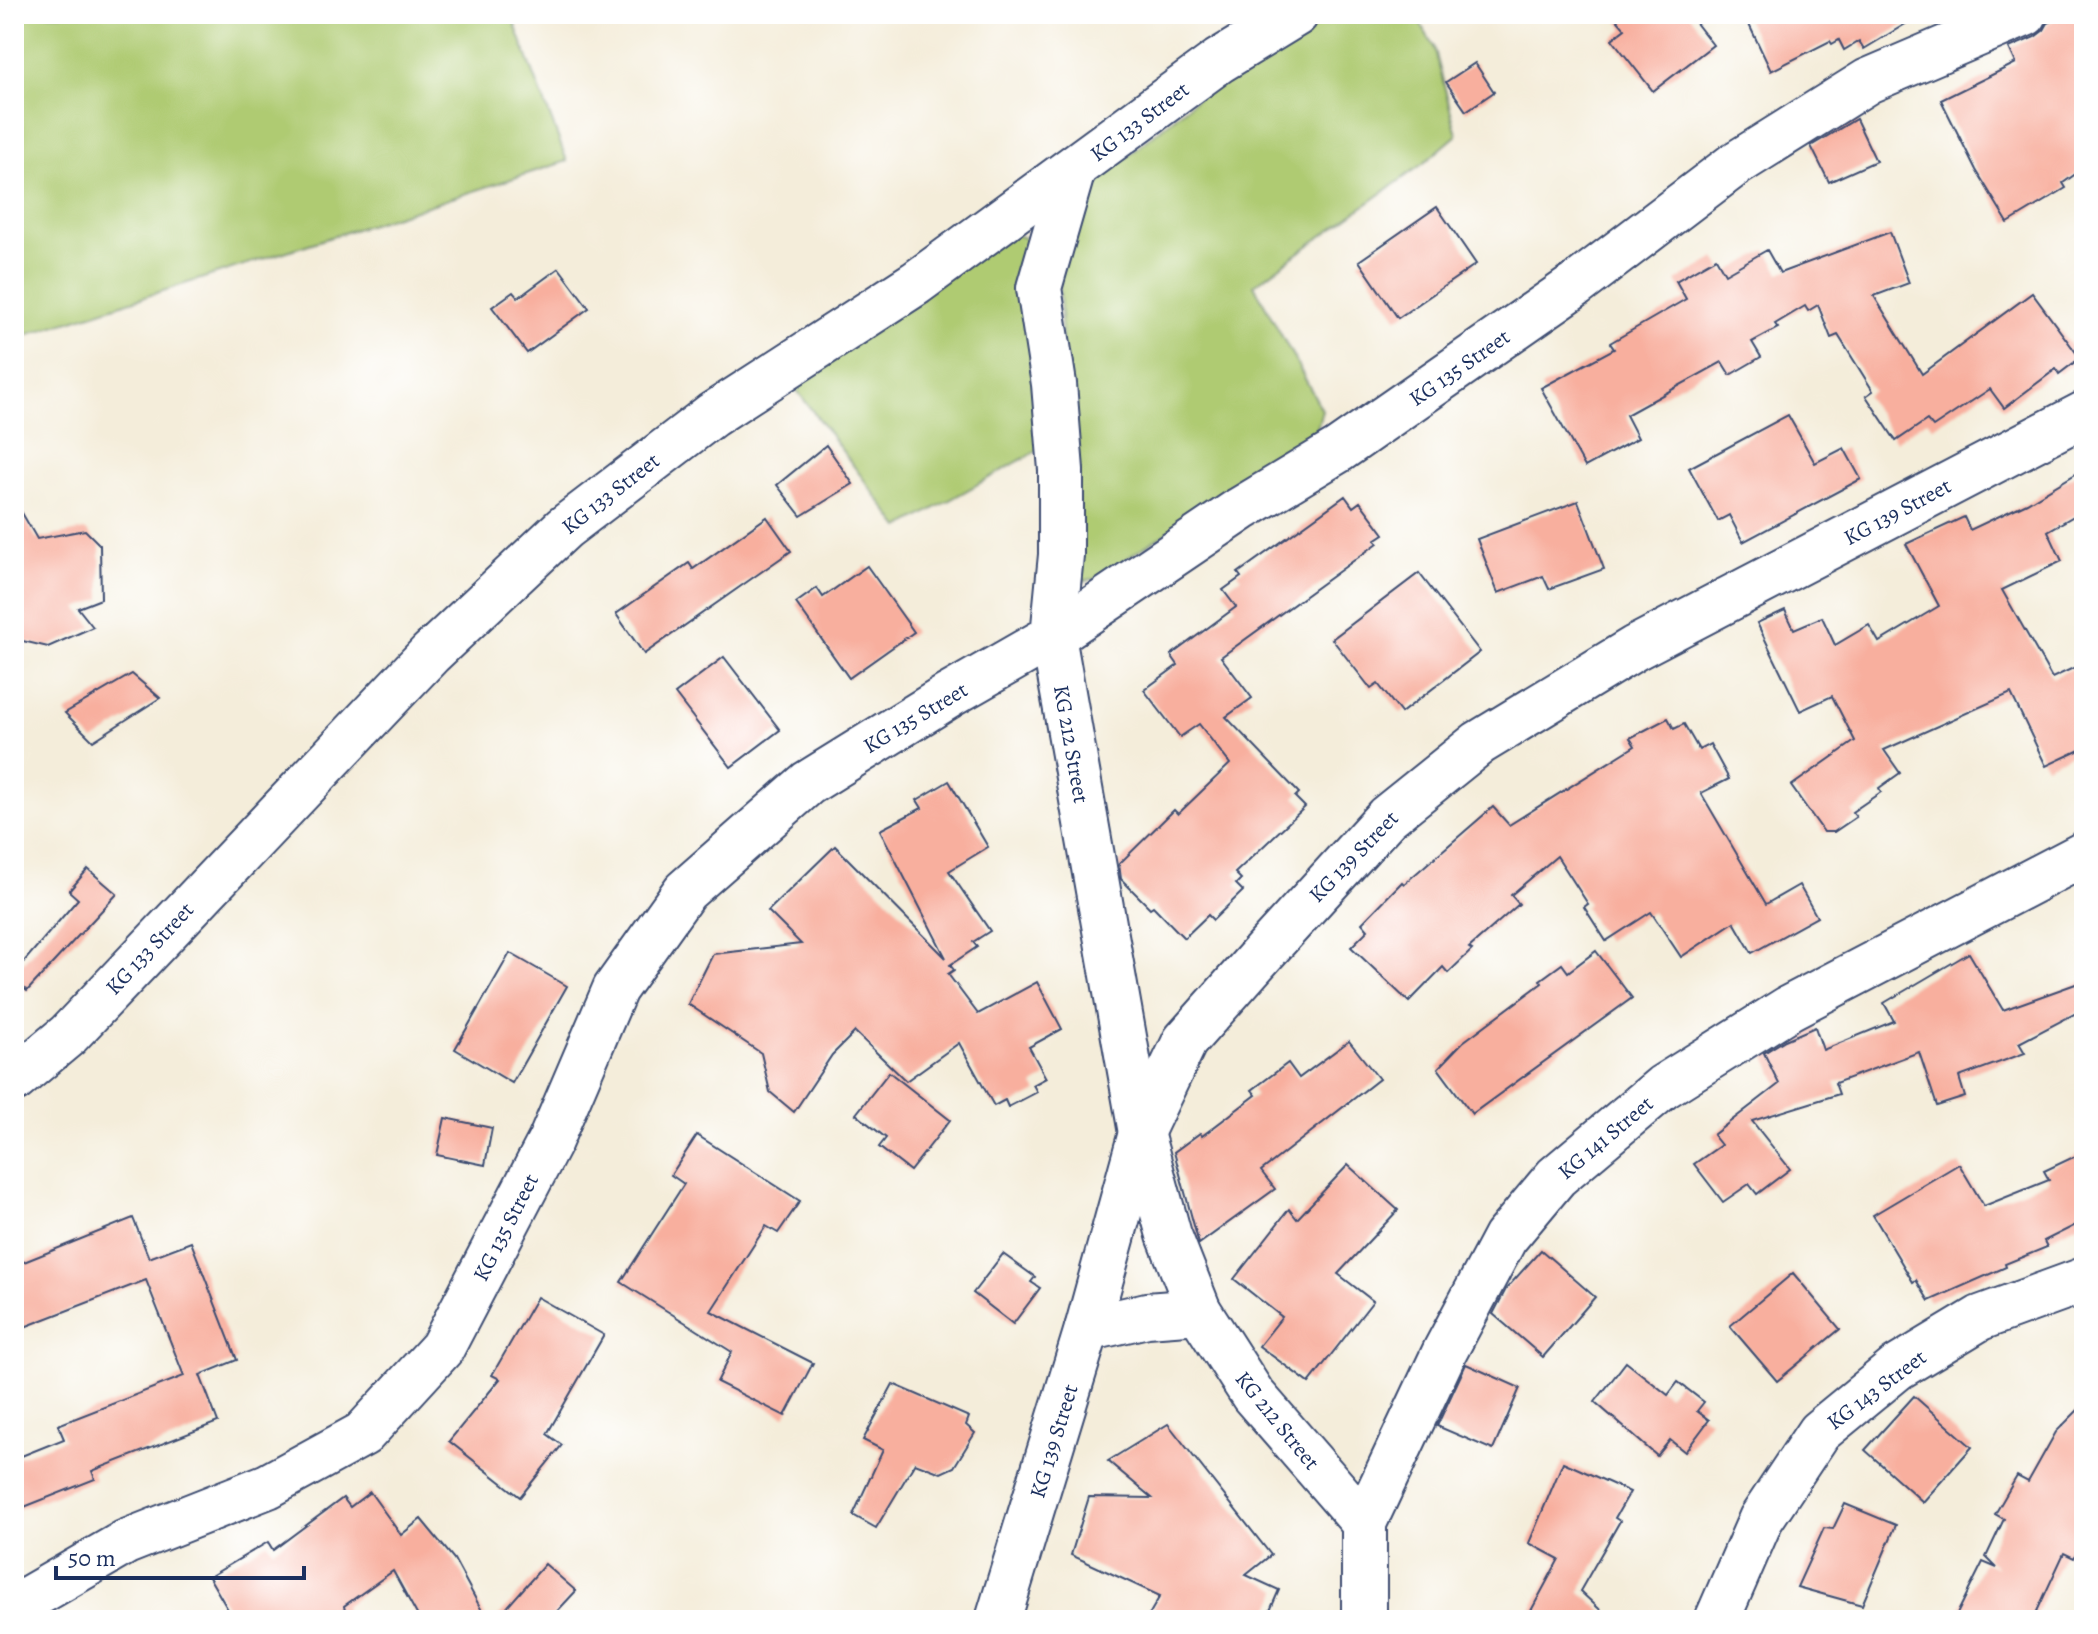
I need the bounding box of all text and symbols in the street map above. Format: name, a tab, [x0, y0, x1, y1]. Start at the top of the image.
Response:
street label: KG 133 Street	[1084, 75, 1195, 169]
street label: KG 135 Street	[1403, 322, 1516, 414]
street label: KG 133 Street	[555, 446, 666, 542]
street label: KG 139 Street	[1839, 471, 1956, 553]
street label: KG 135 Street	[858, 675, 973, 761]
street label: KG 212 Street	[1046, 683, 1096, 806]
street label: KG 139 Street	[1302, 804, 1405, 909]
street label: KG 133 Street	[99, 896, 201, 1002]
street label: KG 141 Street	[1552, 1089, 1660, 1187]
street label: KG 135 Street	[466, 1168, 546, 1286]
street label: KG 143 Street	[1821, 1342, 1933, 1437]
street label: KG 212 Street	[1228, 1365, 1326, 1476]
street label: KG 139 Street	[1022, 1381, 1085, 1502]
scale bar	[56, 1530, 304, 1580]
text: 50 m	[68, 1542, 116, 1574]

